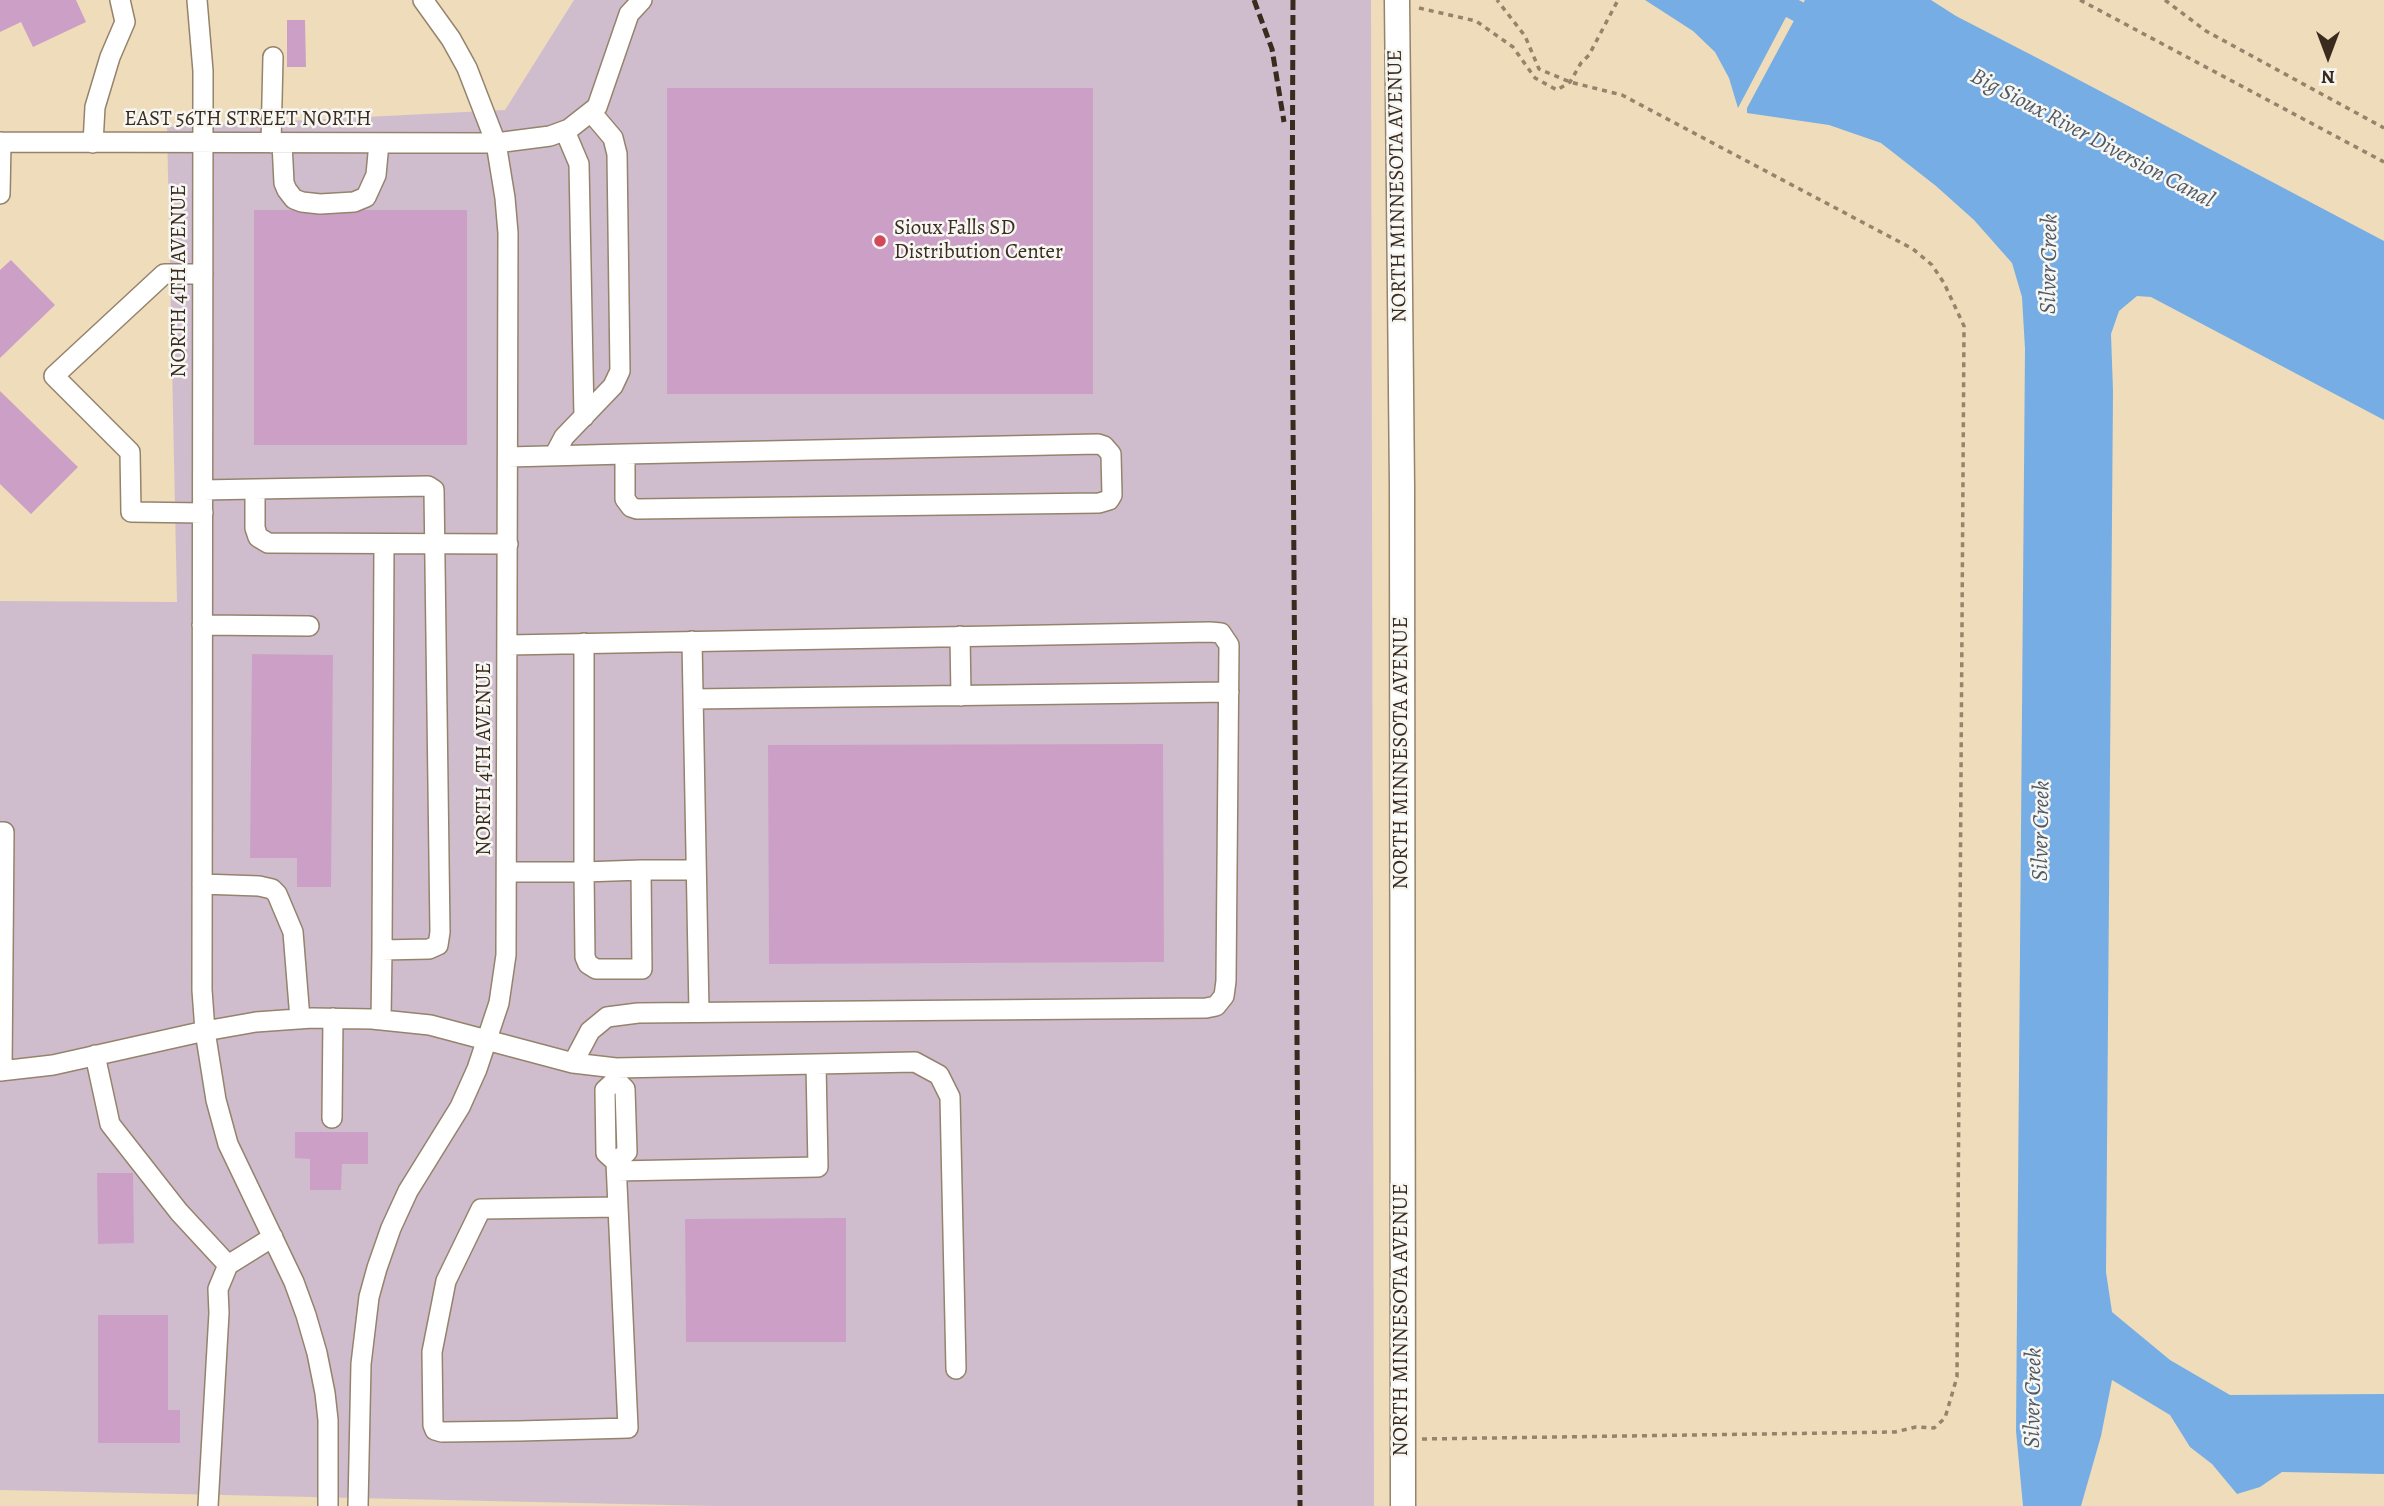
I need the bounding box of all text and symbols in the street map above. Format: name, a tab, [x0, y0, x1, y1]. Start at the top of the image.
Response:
north arrow	[2293, 21, 2363, 91]
street label: NORTH MINNESOTA AVENUE	[1383, 49, 1413, 323]
water label: Big Sioux River Diversion Canal	[1966, 63, 2218, 215]
text: N	[2321, 64, 2335, 90]
street label: EAST 56TH STREET NORTH	[124, 107, 372, 133]
street label: NORTH 4TH AVENUE	[167, 184, 193, 378]
water label: Silver Creek	[2035, 214, 2065, 314]
place label: Sioux Falls SD Distribution Center	[894, 216, 1063, 266]
marker: Sioux Falls SD Distribution Center	[872, 233, 888, 249]
street label: NORTH MINNESOTA AVENUE	[1389, 616, 1415, 890]
street label: NORTH 4TH AVENUE	[472, 662, 498, 856]
water label: Silver Creek	[2027, 781, 2057, 881]
street label: NORTH MINNESOTA AVENUE	[1389, 1183, 1415, 1457]
water label: Silver Creek	[2019, 1348, 2049, 1448]

